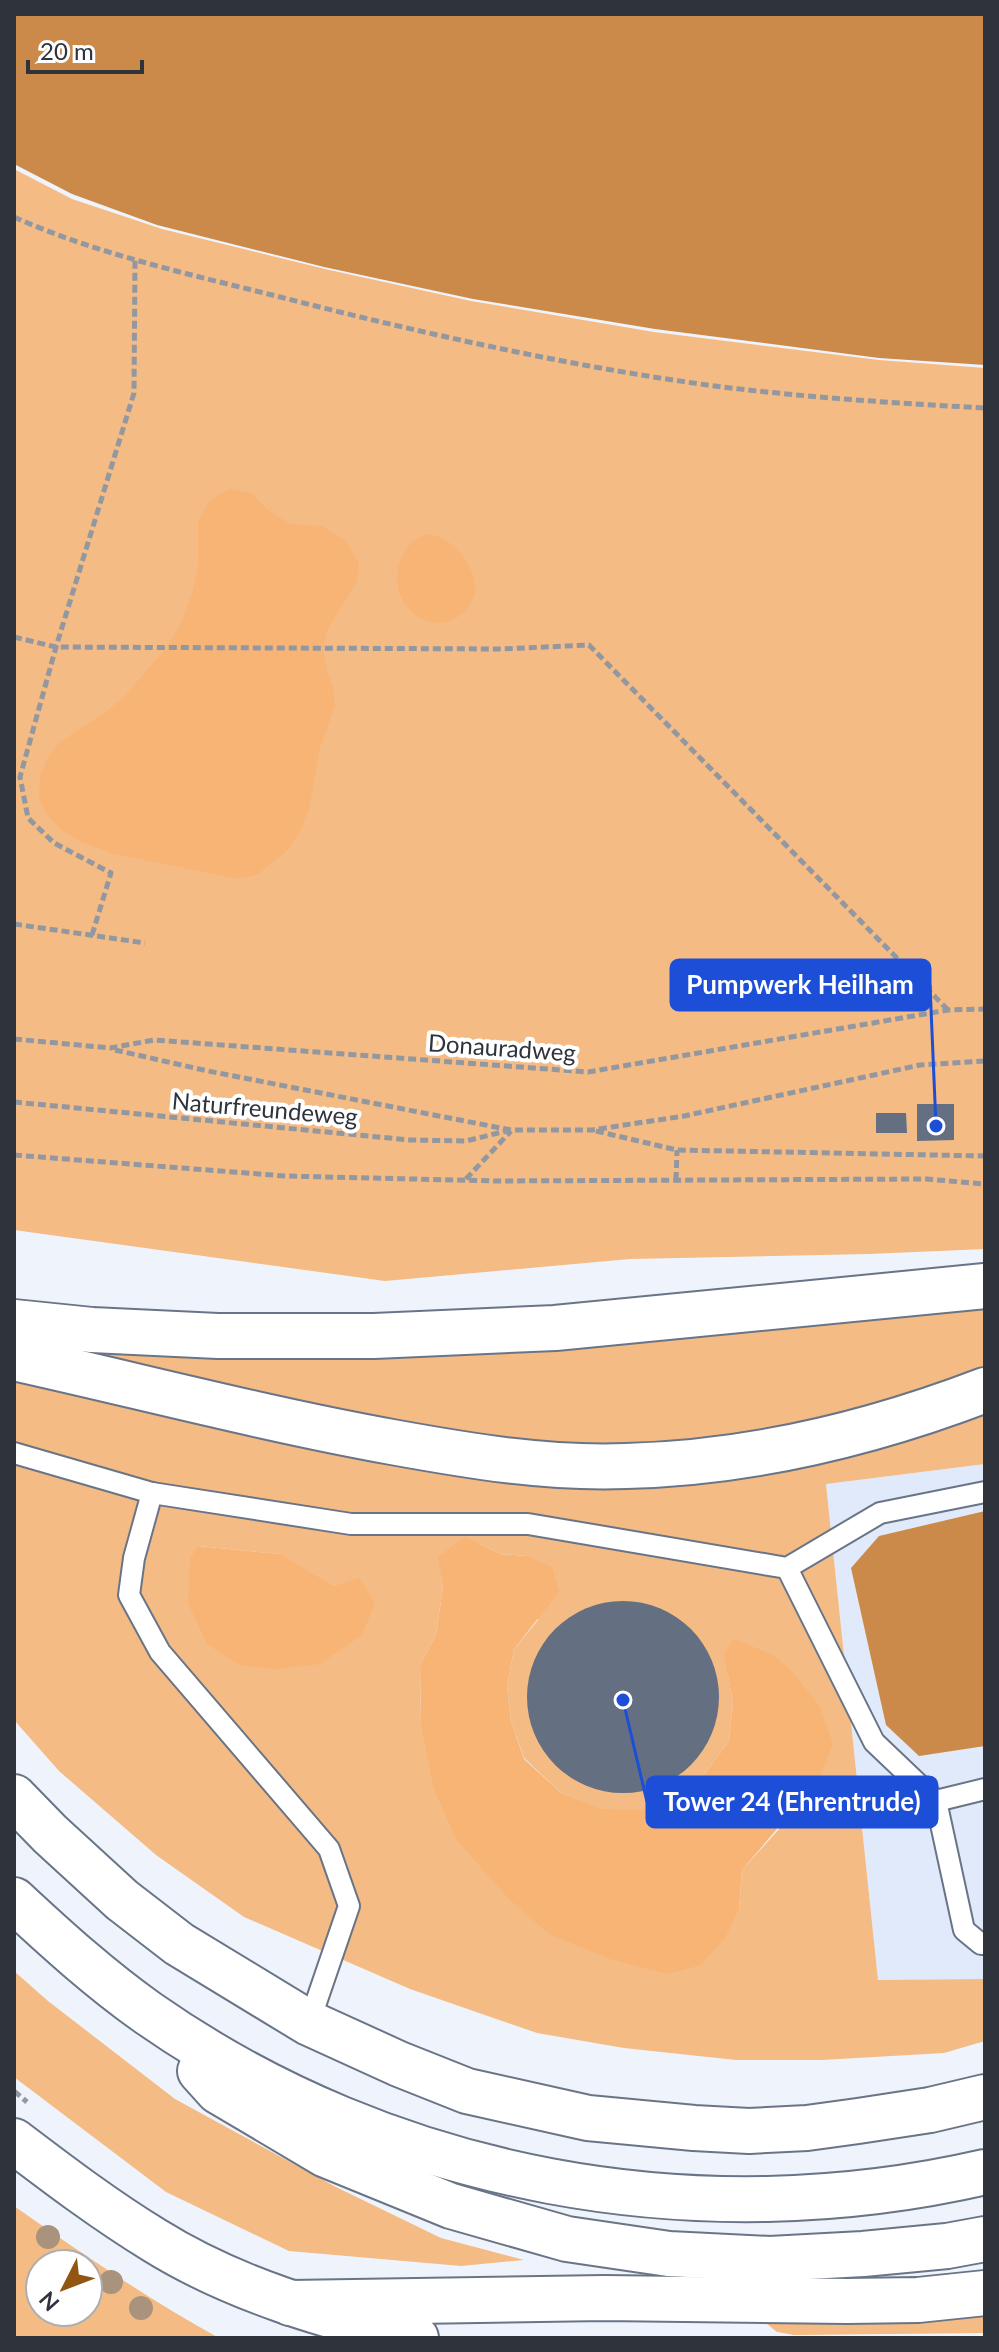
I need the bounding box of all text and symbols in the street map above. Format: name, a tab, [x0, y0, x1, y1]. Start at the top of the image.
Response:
scale bar	[28, 24, 142, 74]
text: 20 m	[40, 36, 94, 65]
callout: Pumpwerk Heilham	[671, 960, 930, 1010]
text: Pumpwerk Heilham	[686, 968, 914, 1000]
street label: Donauradweg	[427, 1027, 577, 1067]
street label: Naturfreundeweg	[171, 1085, 359, 1131]
callout: Tower 24 (Ehrentrude)	[647, 1777, 937, 1827]
text: Tower 24 (Ehrentrude)	[663, 1785, 921, 1817]
north arrow	[24, 2248, 104, 2328]
text: N	[33, 2286, 64, 2317]

